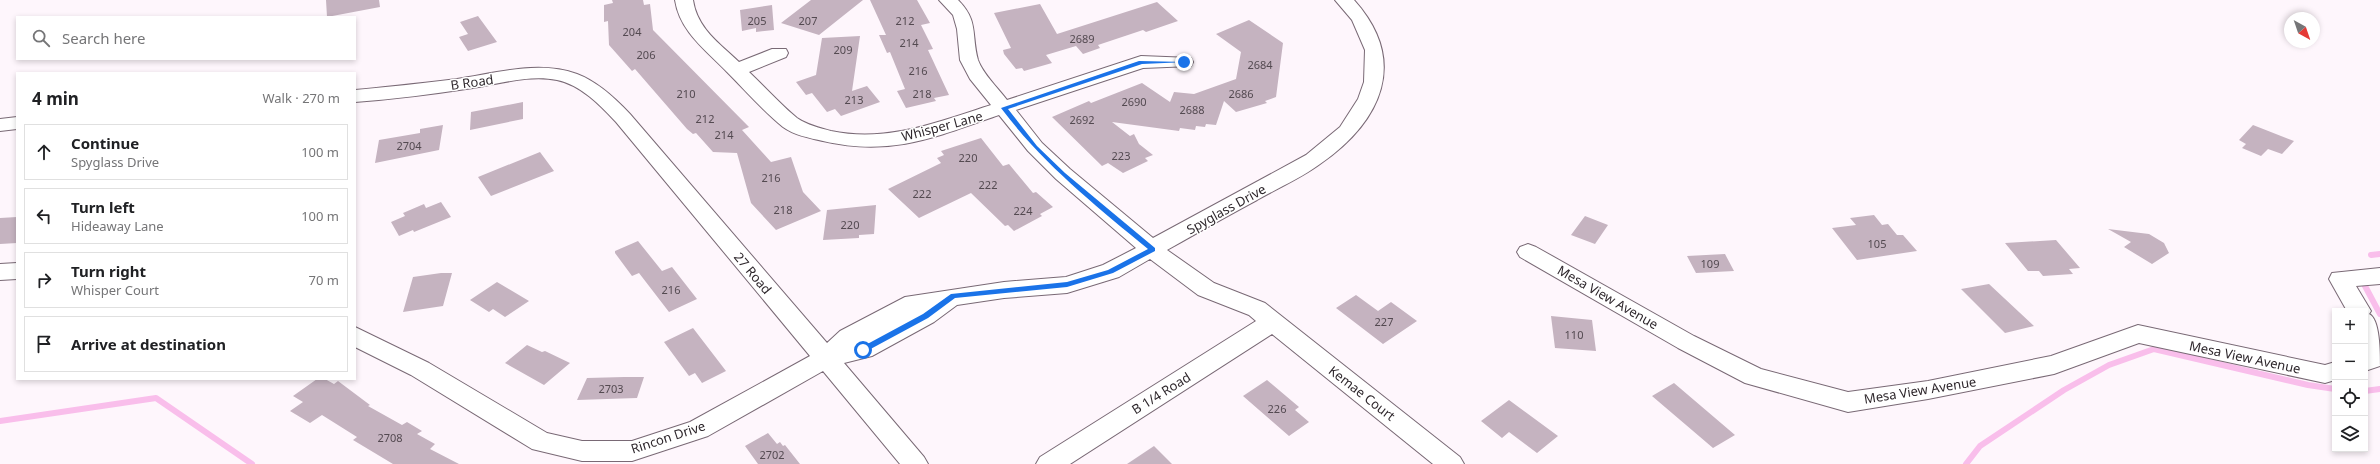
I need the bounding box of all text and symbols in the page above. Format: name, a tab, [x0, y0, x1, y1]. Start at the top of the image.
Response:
north arrow	[2284, 12, 2320, 48]
house number: 205	[748, 13, 766, 28]
house number: 207	[799, 13, 817, 28]
house number: 212	[896, 13, 914, 28]
search box	[16, 16, 356, 60]
house number: 204	[623, 24, 642, 39]
icon: search	[30, 27, 52, 49]
text: Search here	[62, 28, 145, 48]
house number: 2689	[1069, 31, 1095, 46]
house number: 214	[900, 35, 919, 50]
house number: 209	[834, 42, 852, 57]
house number: 206	[637, 47, 655, 62]
route end	[1175, 53, 1193, 71]
house number: 2684	[1247, 57, 1273, 72]
house number: 216	[909, 63, 927, 78]
street label: B Road	[449, 70, 495, 94]
house number: 210	[677, 86, 695, 101]
house number: 218	[913, 86, 931, 101]
house number: 2686	[1228, 86, 1254, 101]
text: 4 min	[32, 87, 79, 110]
text: Walk · 270 m	[262, 89, 340, 107]
house number: 213	[845, 92, 863, 107]
house number: 2690	[1121, 94, 1147, 109]
house number: 2688	[1179, 102, 1205, 117]
street label: Whisper Lane	[899, 107, 985, 145]
house number: 212	[696, 111, 714, 126]
house number: 2692	[1069, 112, 1095, 127]
house number: 214	[715, 127, 734, 142]
text: Continue	[71, 133, 139, 153]
house number: 2704	[396, 138, 422, 153]
icon: ahead	[33, 141, 55, 163]
text: 100 m	[301, 143, 339, 161]
house number: 223	[1112, 148, 1130, 163]
house number: 220	[959, 150, 977, 165]
text: Spyglass Drive	[71, 153, 159, 171]
house number: 216	[762, 170, 780, 185]
house number: 222	[979, 177, 997, 192]
street label: Spyglass Drive	[1183, 180, 1269, 238]
house number: 222	[913, 186, 931, 201]
text: Turn left	[71, 197, 135, 217]
house number: 218	[774, 202, 792, 217]
house number: 224	[1014, 203, 1033, 218]
icon: left	[33, 205, 55, 227]
text: 100 m	[301, 207, 339, 225]
text: Hideaway Lane	[71, 217, 164, 235]
house number: 220	[841, 217, 859, 232]
house number: 105	[1868, 236, 1886, 251]
street label: 27 Road	[730, 248, 776, 298]
house number: 109	[1701, 256, 1719, 271]
text: Turn right	[71, 261, 146, 281]
street label: Mesa View Avenue	[1554, 261, 1662, 333]
icon: right	[33, 269, 55, 291]
text: 70 m	[309, 271, 339, 289]
text: Whisper Court	[71, 281, 159, 299]
house number: 216	[662, 282, 680, 297]
map controls	[2332, 308, 2368, 452]
button: +	[2332, 308, 2368, 344]
house number: 227	[1375, 314, 1393, 329]
house number: 110	[1565, 327, 1583, 342]
icon: arrive	[33, 333, 55, 355]
text: Arrive at destination	[71, 334, 226, 354]
street label: Mesa View Avenue	[2188, 336, 2302, 378]
route start	[854, 341, 872, 359]
button: −	[2332, 344, 2368, 380]
street label: Kemae Court	[1325, 361, 1399, 425]
street label: B 1/4 Road	[1128, 368, 1194, 418]
street label: Mesa View Avenue	[1863, 372, 1977, 408]
button: locate	[2332, 380, 2368, 416]
house number: 2703	[598, 381, 624, 396]
house number: 226	[1268, 401, 1286, 416]
button: layers	[2332, 416, 2368, 452]
street label: Rincon Drive	[629, 417, 707, 457]
house number: 2708	[377, 430, 403, 445]
house number: 2702	[759, 447, 785, 462]

